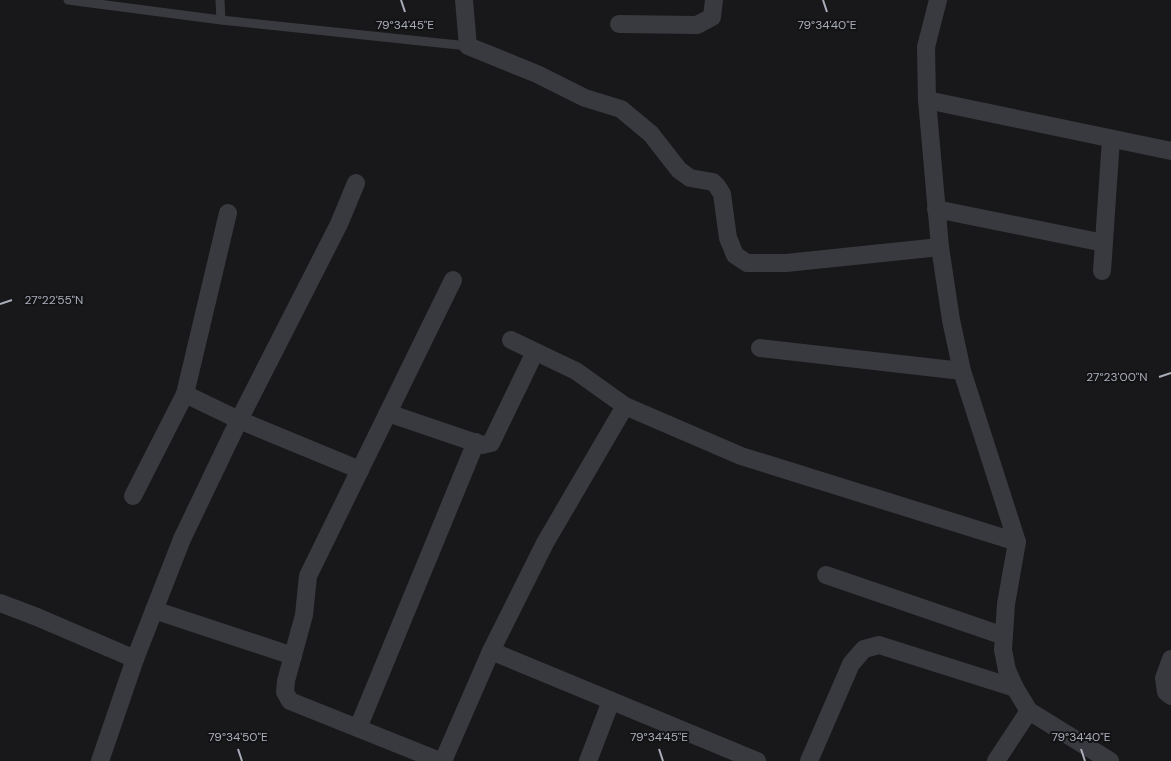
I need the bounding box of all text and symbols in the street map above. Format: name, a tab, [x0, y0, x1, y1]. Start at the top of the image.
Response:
text: 79°34'45"E	[376, 17, 434, 33]
text: 79°34'40"E	[797, 17, 857, 33]
text: 27°22'55"N	[25, 292, 83, 308]
text: 27°23'00"N	[1086, 369, 1148, 385]
text: 79°34'50"E	[208, 729, 268, 745]
text: 79°34'45"E	[630, 729, 688, 745]
text: 79°34'40"E	[1051, 729, 1111, 745]

